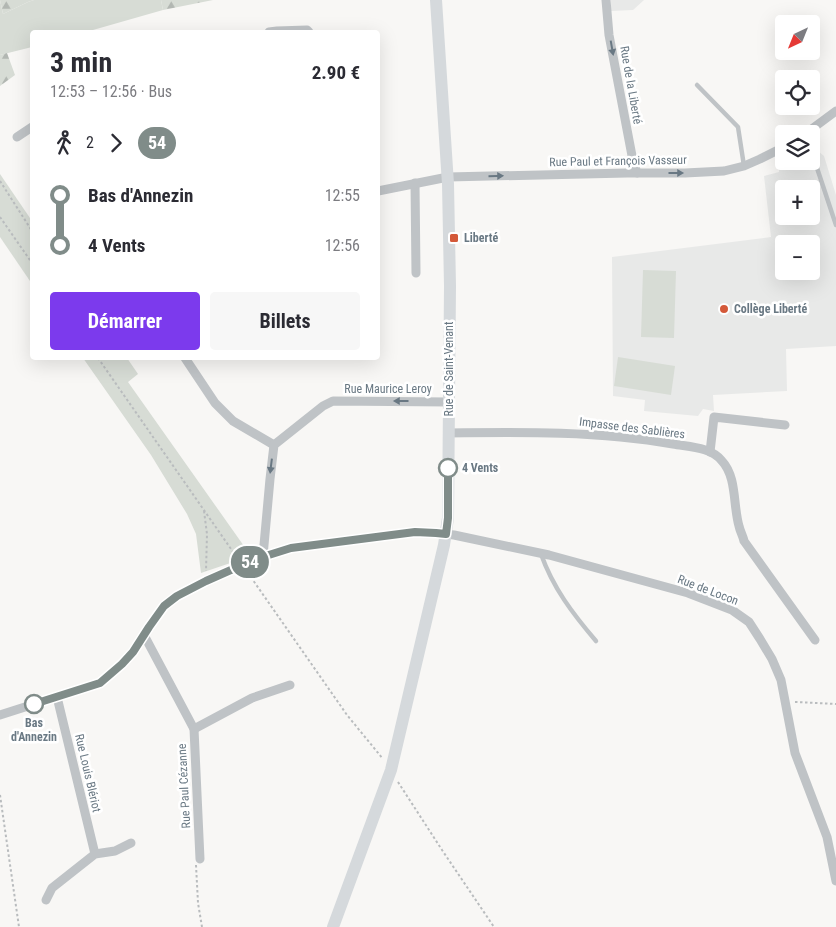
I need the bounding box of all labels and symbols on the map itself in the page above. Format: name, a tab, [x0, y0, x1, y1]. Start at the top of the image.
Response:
north arrow	[775, 15, 820, 60]
one-way arrow	[608, 41, 616, 56]
street label: Rue de la Liberté	[617, 45, 645, 126]
street label: Rue Paul et François Vasseur	[549, 153, 687, 169]
one-way arrow	[669, 169, 685, 177]
one-way arrow	[489, 172, 505, 180]
place label: Liberté	[464, 231, 498, 245]
marker: Liberté	[448, 232, 460, 244]
place label: Collège Liberté	[734, 302, 808, 316]
marker: Collège Liberté	[718, 303, 730, 315]
street label: Rue de Saint-Venant	[442, 321, 456, 416]
street label: Rue Maurice Leroy	[344, 382, 432, 396]
one-way arrow	[392, 397, 408, 405]
street label: Impasse des Sablières	[578, 415, 686, 441]
one-way arrow	[267, 458, 275, 474]
marker: 4 Vents	[438, 458, 458, 478]
place label: 4 Vents	[462, 461, 499, 475]
line badge: 54	[228, 546, 272, 578]
street label: Rue de Locon	[676, 572, 741, 608]
marker: Bas d'Annezin	[24, 694, 44, 714]
place label: Bas d'Annezin	[11, 716, 57, 744]
street label: Rue Louis Blériot	[72, 732, 104, 814]
street label: Rue Paul Cézanne	[175, 743, 193, 829]

